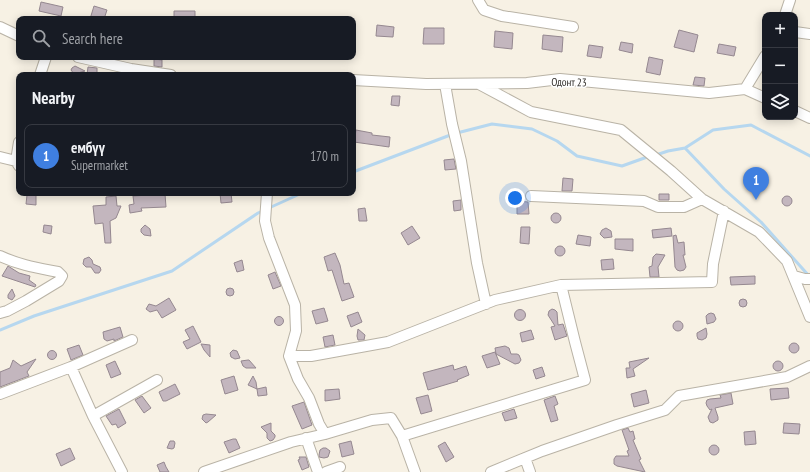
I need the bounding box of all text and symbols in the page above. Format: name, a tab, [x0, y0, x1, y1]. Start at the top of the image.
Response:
map controls	[762, 12, 798, 120]
button: +	[762, 12, 798, 48]
search box	[16, 16, 356, 60]
icon: search	[30, 27, 52, 49]
text: Search here	[62, 29, 123, 48]
button: −	[762, 48, 798, 84]
street label: Одонт 23	[551, 75, 587, 89]
button: layers	[762, 84, 798, 120]
text: Nearby	[32, 87, 75, 109]
text: ембүү	[71, 138, 105, 157]
text: 1	[43, 148, 49, 165]
text: 170 m	[310, 148, 339, 165]
text: Supermarket	[71, 157, 128, 174]
pin: 1	[743, 167, 769, 200]
your location	[505, 188, 525, 208]

